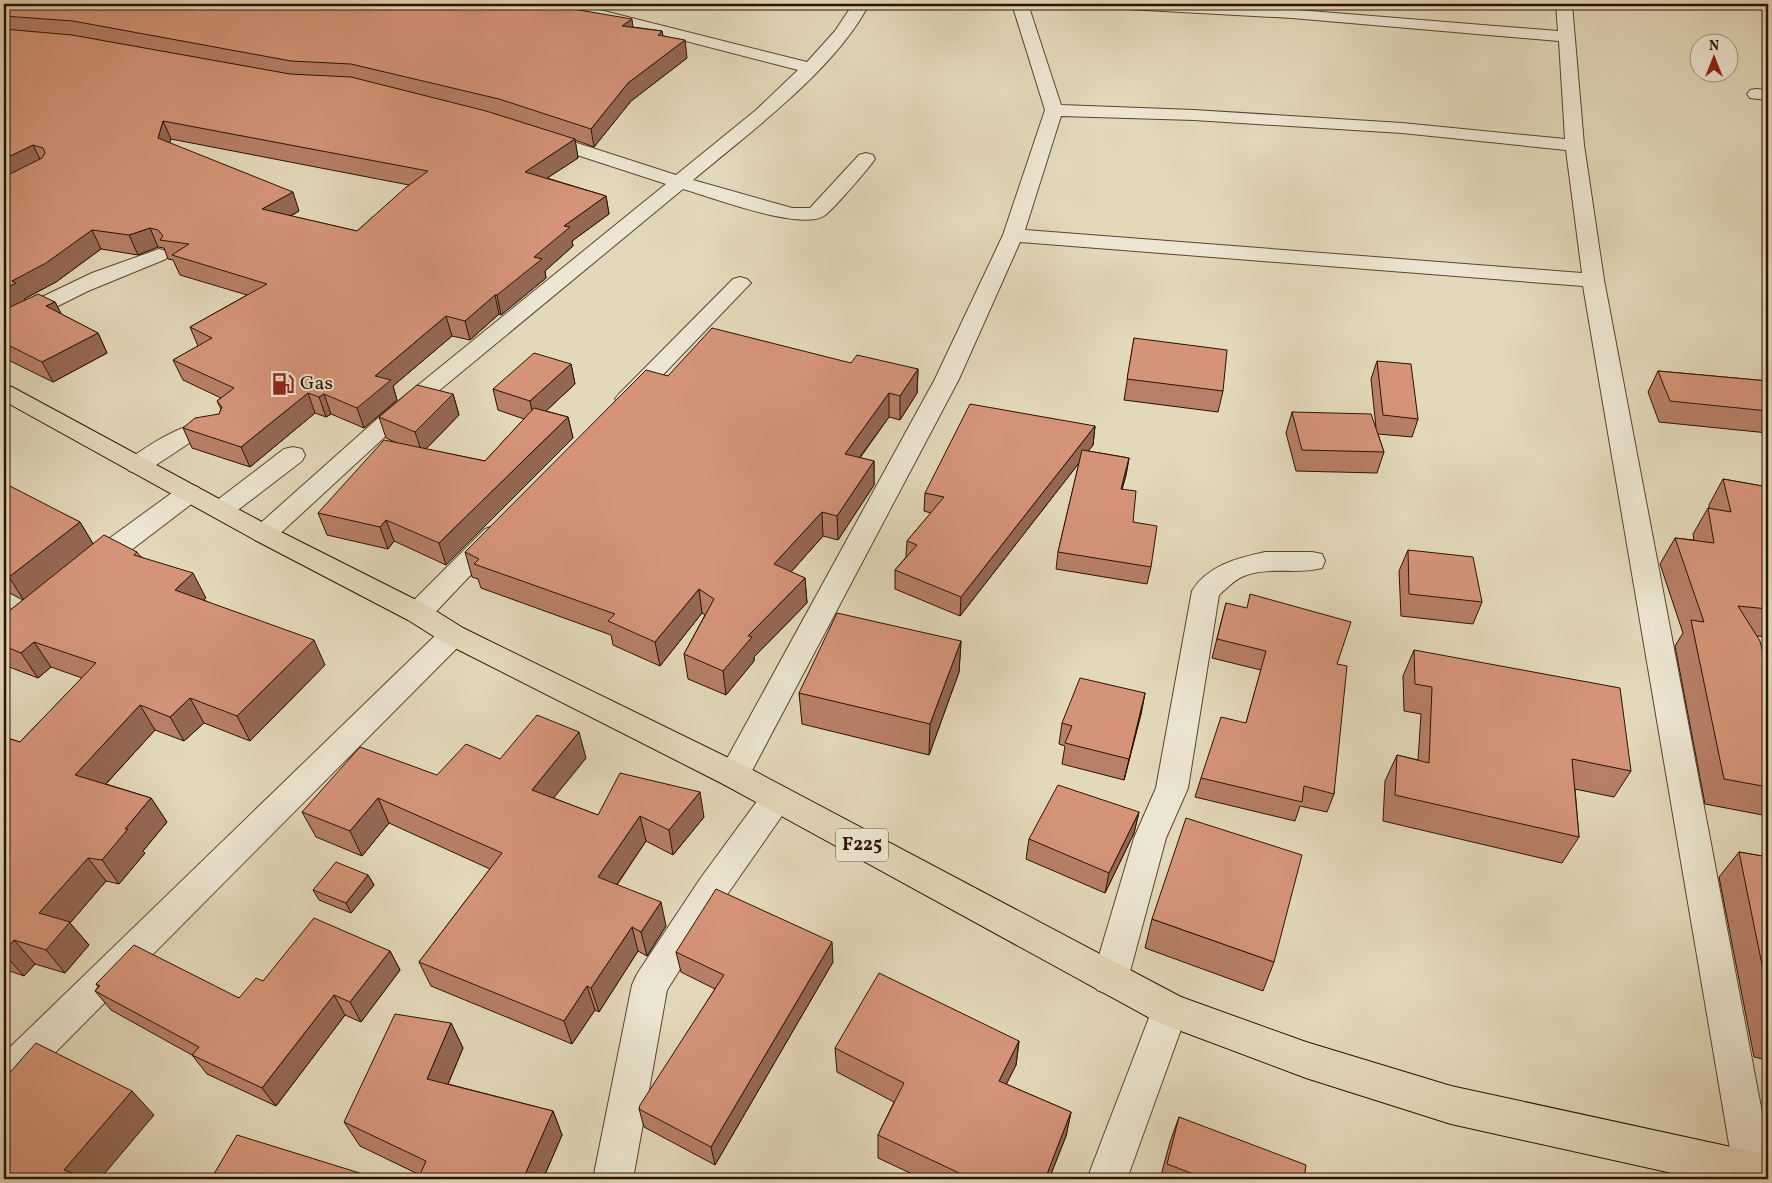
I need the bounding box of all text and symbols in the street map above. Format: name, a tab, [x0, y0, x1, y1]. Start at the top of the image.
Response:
north arrow	[1690, 32, 1740, 82]
text: N	[1709, 37, 1719, 56]
place label: Gas	[300, 370, 333, 398]
fuel station icon: Gas	[270, 371, 296, 397]
road number: F225	[836, 828, 888, 862]

